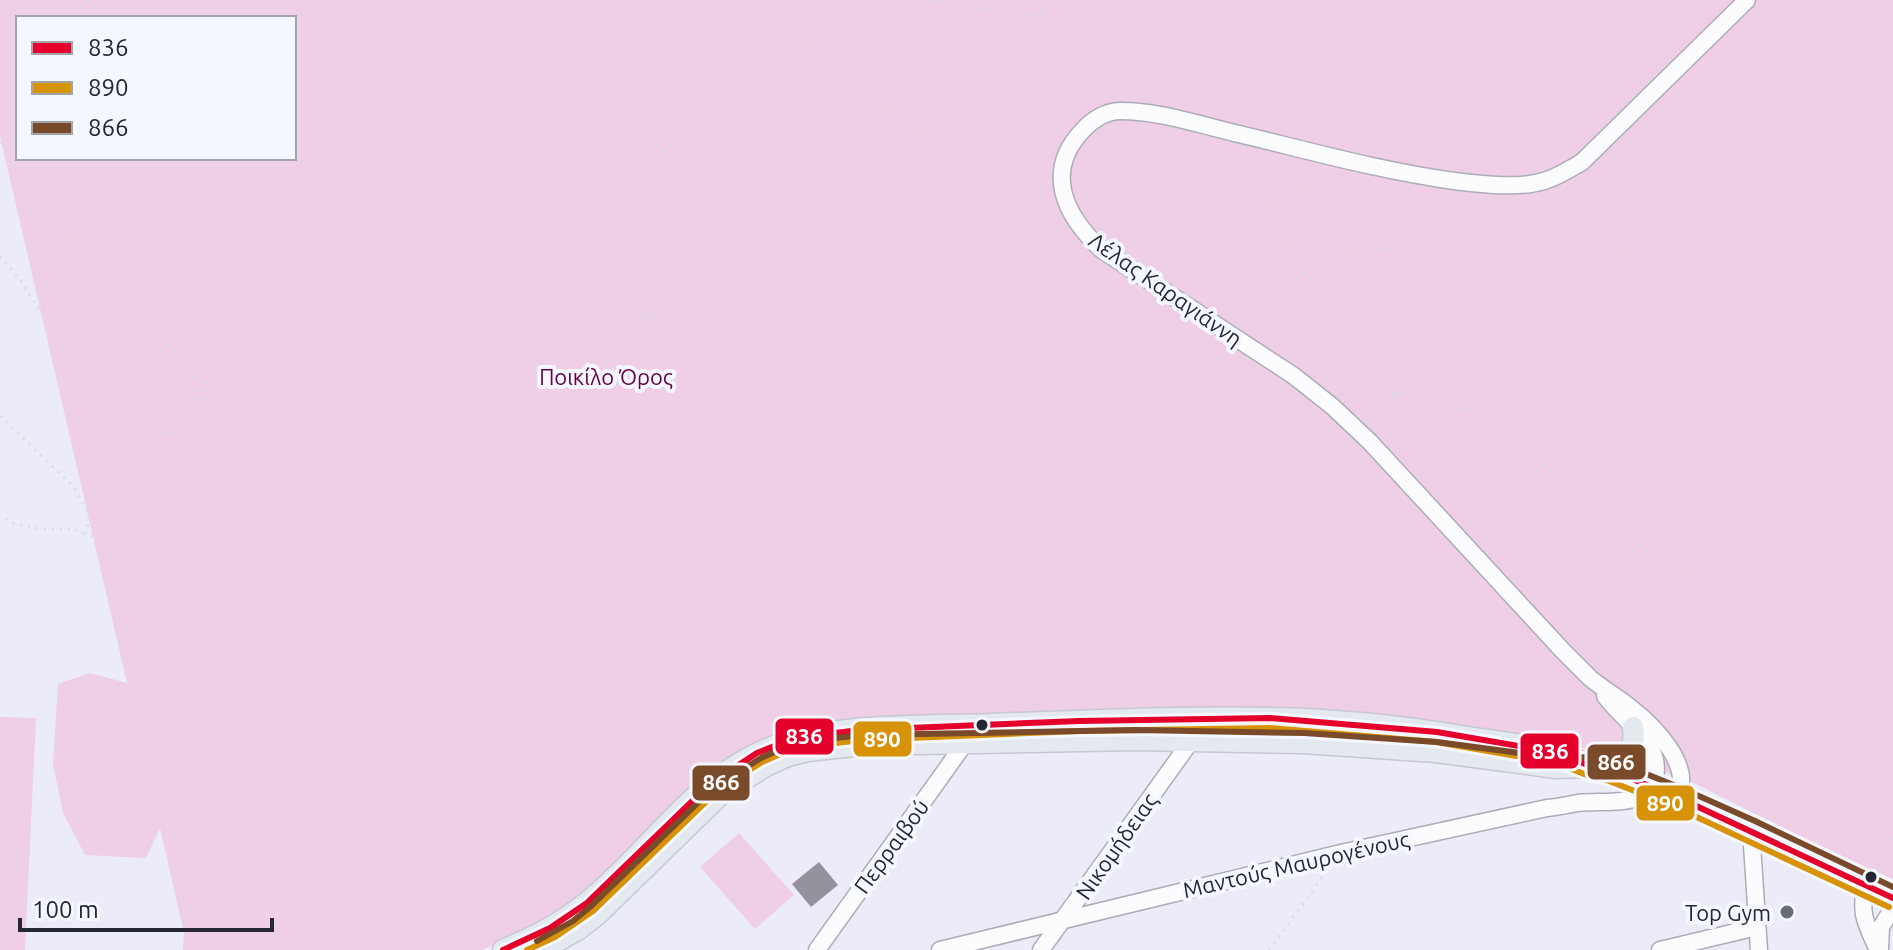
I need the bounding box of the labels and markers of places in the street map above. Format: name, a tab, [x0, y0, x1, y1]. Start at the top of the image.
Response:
unlabelled marker	[974, 717, 990, 733]
unlabelled marker	[1863, 869, 1879, 885]
place label: Top Gym	[1685, 900, 1771, 925]
marker: Top Gym	[1778, 903, 1796, 921]

